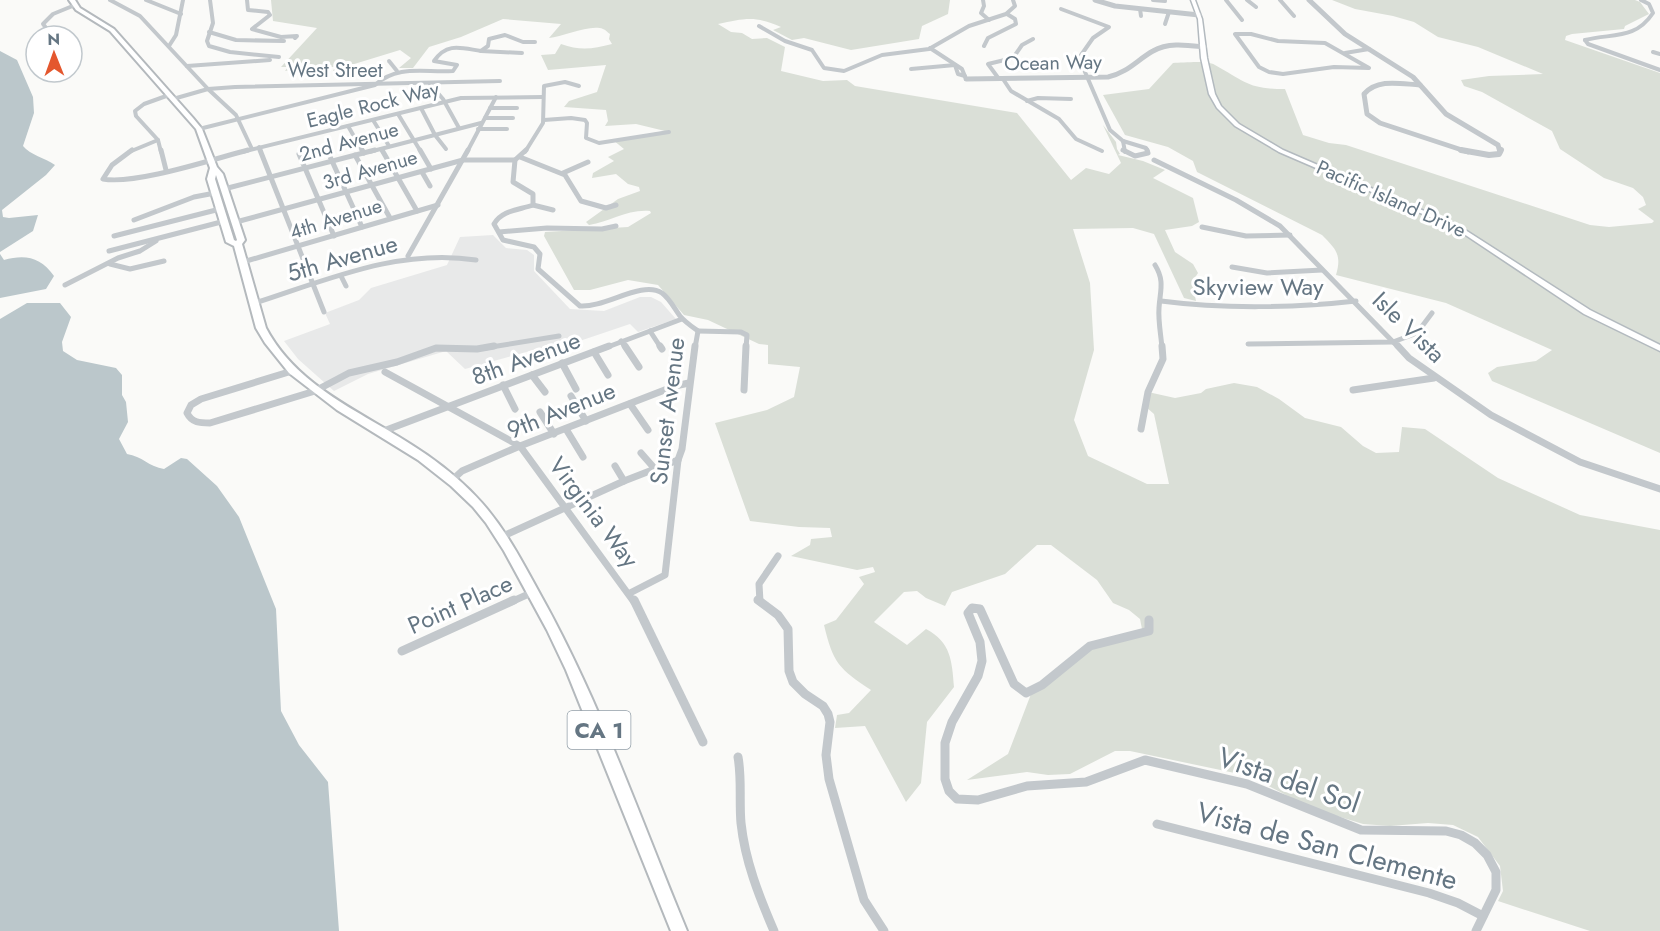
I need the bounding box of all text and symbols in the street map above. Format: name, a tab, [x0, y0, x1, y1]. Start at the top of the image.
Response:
north arrow	[24, 24, 84, 84]
text: N	[47, 28, 60, 51]
street label: Ocean Way	[1004, 48, 1102, 78]
street label: West Street	[287, 56, 383, 85]
street label: Eagle Rock Way	[304, 74, 442, 135]
street label: 2nd Avenue	[296, 115, 402, 169]
street label: 3rd Avenue	[319, 143, 421, 197]
street label: Pacific Island Drive	[1312, 153, 1470, 245]
street label: 4th Avenue	[286, 191, 386, 247]
street label: 5th Avenue	[282, 225, 402, 291]
street label: Skyview Way	[1192, 269, 1324, 304]
street label: Isle Vista	[1365, 283, 1453, 371]
street label: 8th Avenue	[467, 322, 585, 394]
street label: Sunset Avenue	[641, 335, 693, 487]
street label: 9th Avenue	[502, 372, 620, 448]
street label: Virginia Way	[541, 449, 648, 575]
street label: Point Place	[402, 565, 518, 643]
road number: CA 1	[568, 711, 630, 749]
street label: Vista del Sol	[1212, 737, 1366, 823]
street label: Vista de San Clemente	[1192, 791, 1462, 901]

